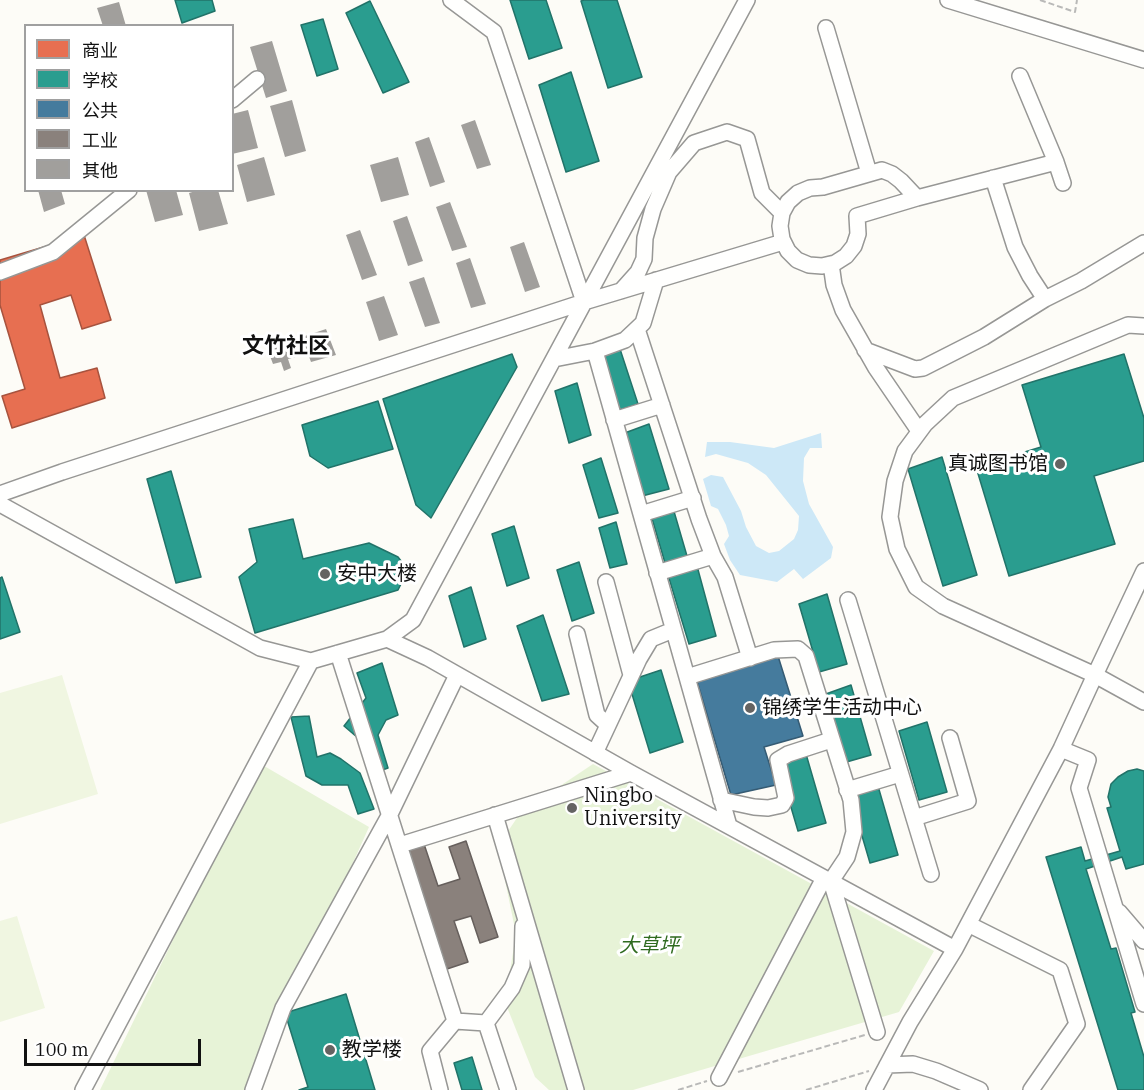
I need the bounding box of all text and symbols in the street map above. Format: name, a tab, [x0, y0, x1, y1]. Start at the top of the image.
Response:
legend	[24, 24, 234, 192]
text: 商业	[82, 39, 118, 62]
text: 学校	[82, 69, 118, 92]
text: 公共	[82, 99, 118, 122]
text: 工业	[82, 129, 118, 152]
text: 其他	[82, 159, 118, 182]
district label: 文竹社区	[242, 334, 330, 360]
place label: 真诚图书馆	[948, 452, 1048, 476]
marker: 真诚图书馆	[1053, 457, 1067, 471]
place label: 安中大楼	[337, 562, 417, 586]
marker: 安中大楼	[318, 567, 332, 581]
place label: 锦绣学生活动中心	[762, 696, 922, 720]
marker: 锦绣学生活动中心	[743, 701, 757, 715]
place label: Ningbo University	[584, 784, 682, 831]
marker: Ningbo University	[565, 801, 579, 815]
park label: 大草坪	[619, 934, 679, 958]
scale bar	[27, 1027, 204, 1065]
text: 100 m	[35, 1038, 89, 1061]
place label: 教学楼	[342, 1038, 402, 1062]
marker: 教学楼	[323, 1043, 337, 1057]

